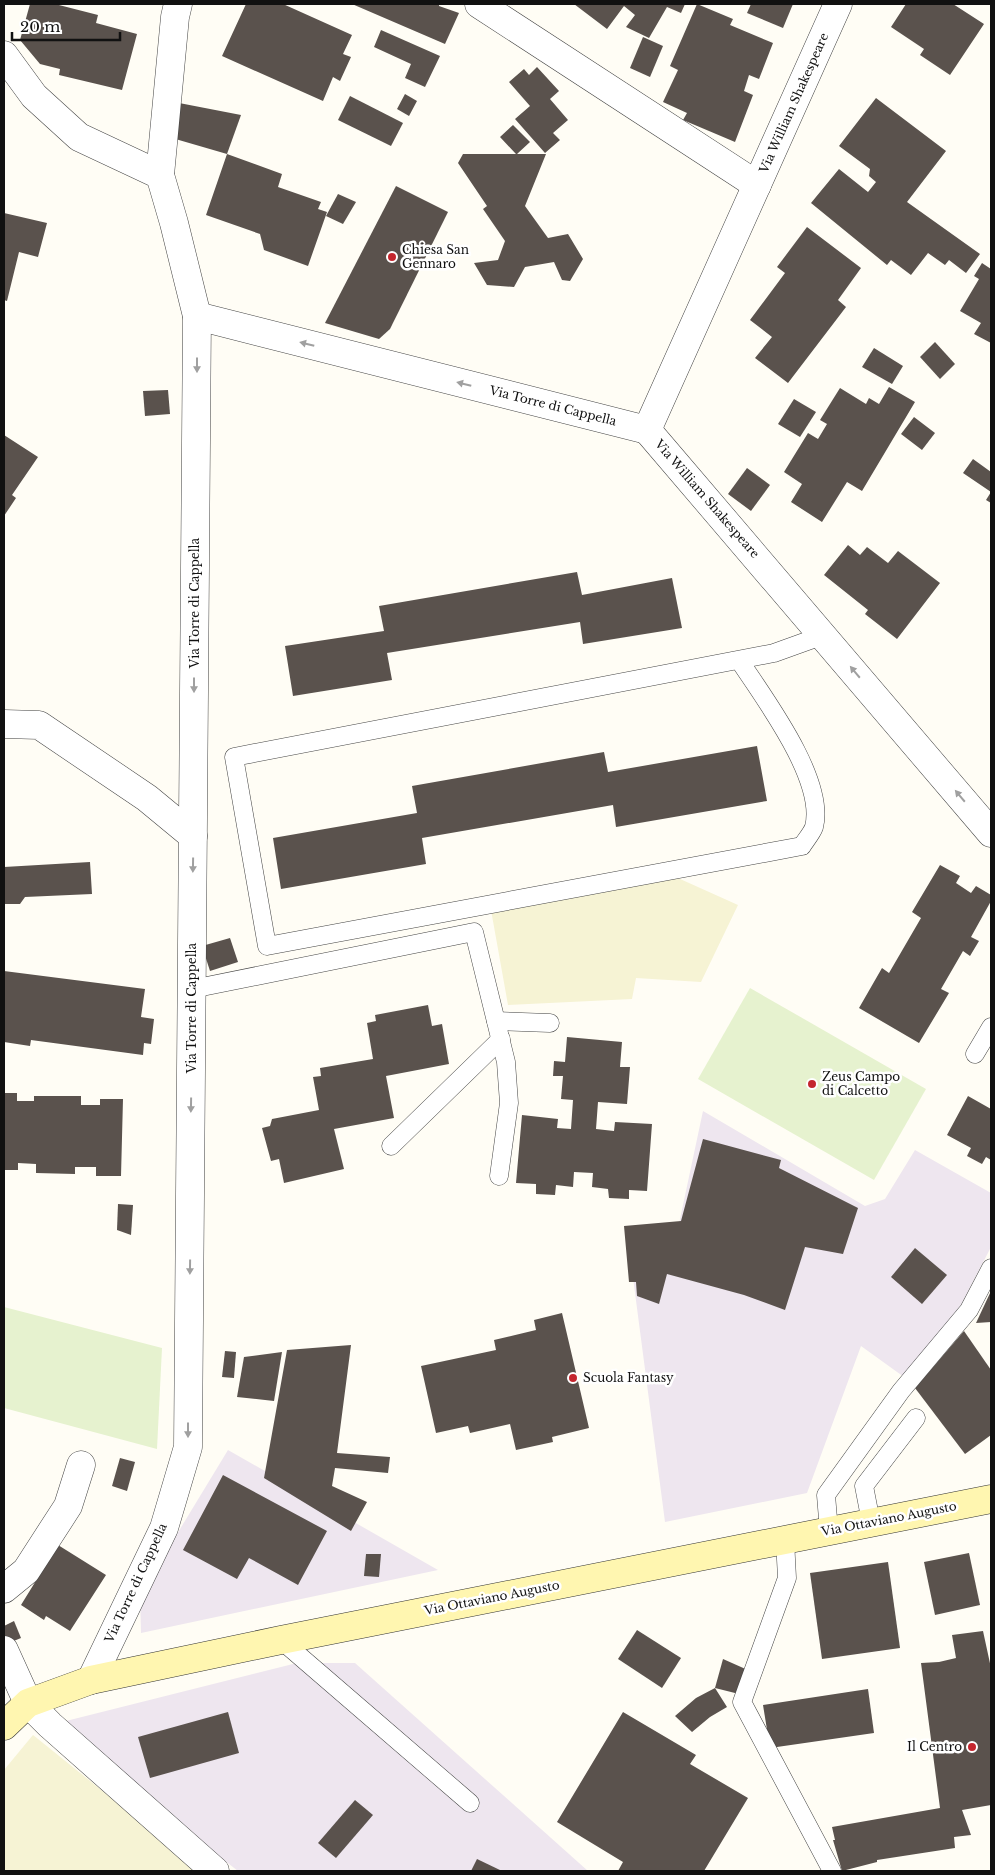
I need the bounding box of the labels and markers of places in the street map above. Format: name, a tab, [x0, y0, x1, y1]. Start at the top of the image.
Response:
place label: Chiesa San Gennaro	[402, 242, 469, 271]
marker: Chiesa San Gennaro	[386, 251, 398, 263]
place label: Zeus Campo di Calcetto	[822, 1069, 900, 1098]
marker: Zeus Campo di Calcetto	[806, 1078, 818, 1090]
place label: Scuola Fantasy	[583, 1370, 674, 1385]
marker: Scuola Fantasy	[567, 1372, 579, 1384]
place label: Il Centro	[907, 1739, 962, 1754]
marker: Il Centro	[966, 1741, 978, 1753]

